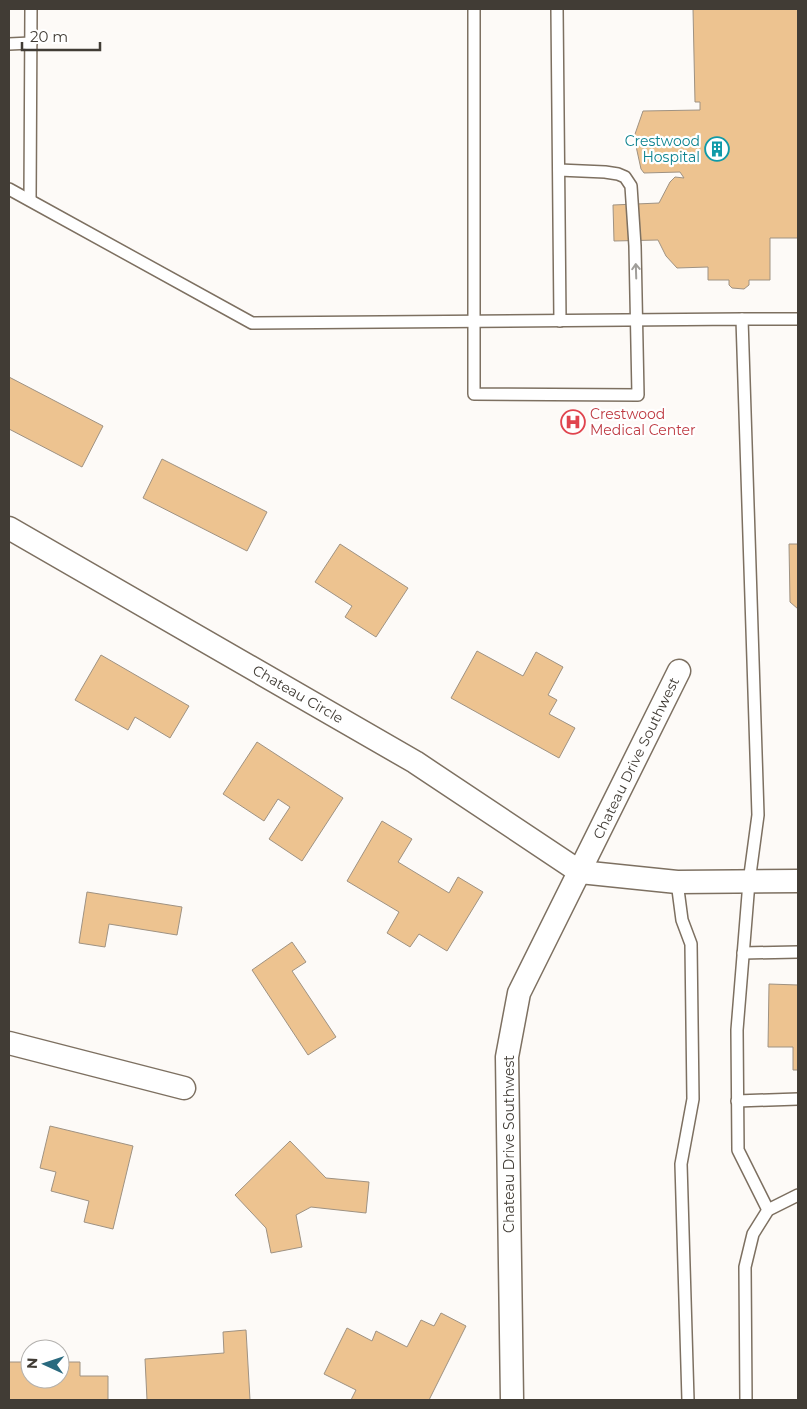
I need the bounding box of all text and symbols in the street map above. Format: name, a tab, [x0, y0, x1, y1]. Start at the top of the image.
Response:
scale bar	[22, 20, 100, 52]
text: 20 m	[30, 27, 68, 46]
place label: Crestwood Hospital	[625, 132, 700, 166]
building icon: Crestwood Hospital	[704, 136, 730, 162]
one-way arrow	[631, 263, 640, 279]
place label: Crestwood Medical Center	[590, 405, 696, 439]
hospital icon: Crestwood Medical Center	[560, 409, 586, 435]
street label: Chateau Circle	[249, 661, 347, 727]
street label: Chateau Drive Southwest	[589, 674, 683, 842]
street label: Chateau Drive Southwest	[500, 1055, 518, 1233]
north arrow	[20, 1339, 70, 1389]
text: N	[23, 1357, 41, 1369]

